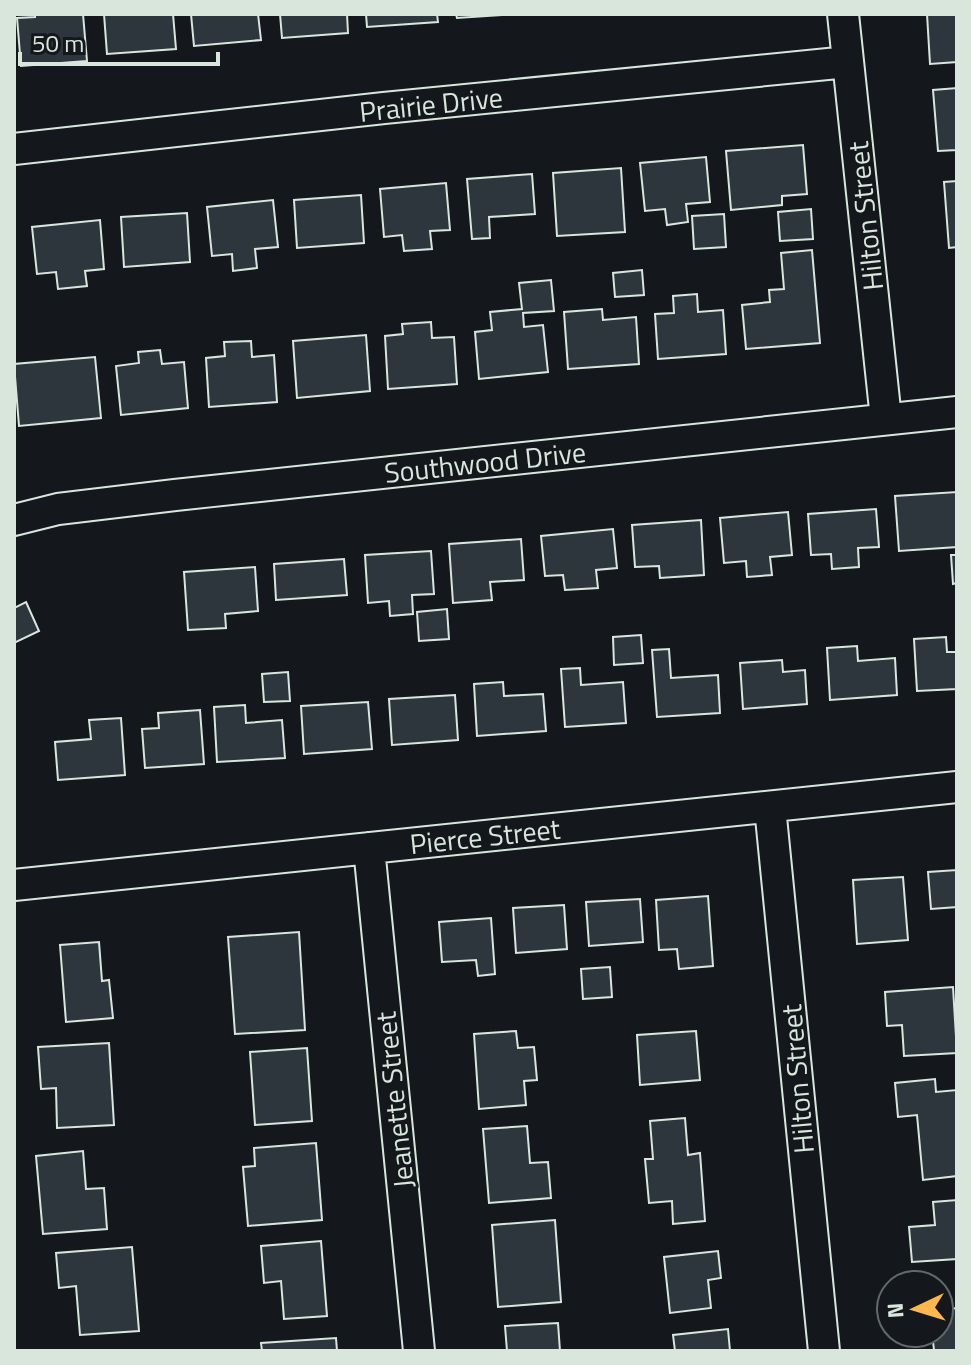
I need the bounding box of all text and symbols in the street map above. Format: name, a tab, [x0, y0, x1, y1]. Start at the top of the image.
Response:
scale bar	[20, 16, 218, 66]
text: 50 m	[32, 25, 84, 61]
street label: Prairie Drive	[357, 75, 505, 133]
street label: Hilton Street	[836, 139, 894, 293]
street label: Southwood Drive	[382, 430, 588, 494]
street label: Pierce Street	[408, 807, 562, 865]
street label: Hilton Street	[769, 1002, 825, 1155]
street label: Jeanette Street	[363, 1009, 425, 1190]
north arrow	[875, 1269, 955, 1349]
text: N	[878, 1302, 913, 1319]

